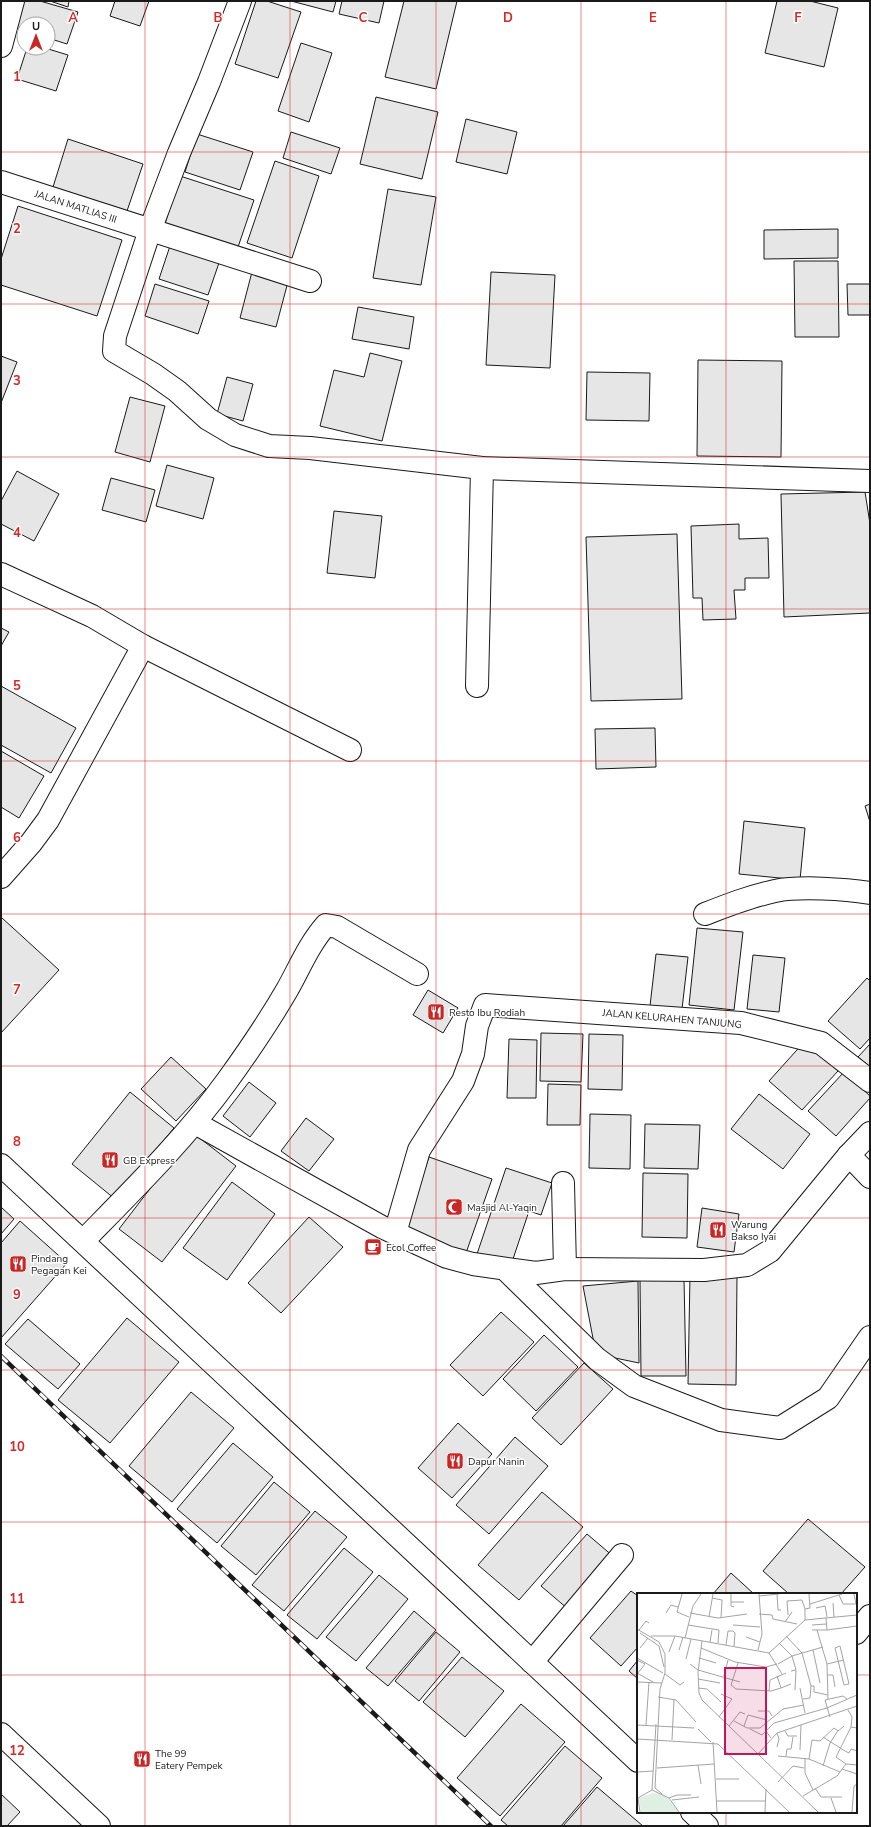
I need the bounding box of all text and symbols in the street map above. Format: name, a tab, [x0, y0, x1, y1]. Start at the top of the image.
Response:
text: A	[68, 9, 78, 27]
text: B	[214, 9, 223, 27]
text: C	[359, 9, 368, 27]
text: D	[503, 9, 513, 27]
text: E	[649, 9, 657, 27]
text: F	[794, 9, 802, 27]
north arrow	[16, 16, 56, 56]
text: U	[32, 19, 40, 34]
text: 1	[13, 68, 21, 86]
street label: JALAN MATLIAS III	[32, 187, 119, 227]
text: 2	[13, 220, 21, 238]
text: 3	[13, 372, 21, 390]
text: 4	[13, 524, 21, 542]
text: 5	[13, 677, 21, 695]
text: 6	[13, 829, 21, 847]
text: 7	[13, 981, 21, 999]
restaurant icon: Resto Ibu Rodiah	[426, 1002, 446, 1022]
place label: Resto Ibu Rodiah	[449, 1006, 525, 1020]
street label: JALAN KELURAHEN TANJUNG	[601, 1006, 742, 1032]
text: 8	[13, 1133, 21, 1151]
restaurant icon: GB Express	[100, 1150, 120, 1170]
place label: GB Express	[123, 1154, 175, 1168]
mosque icon: Masjid Al-Yaqin	[444, 1197, 464, 1217]
place label: Masjid Al-Yaqin	[467, 1201, 537, 1215]
place label: Warung Bakso Iyai	[731, 1218, 776, 1244]
restaurant icon: Warung Bakso Iyai	[708, 1220, 728, 1240]
cafe icon: Ecol Coffee	[363, 1237, 383, 1257]
place label: Ecol Coffee	[386, 1241, 436, 1255]
place label: Pindang Pegagan Kei	[31, 1252, 87, 1278]
restaurant icon: Pindang Pegagan Kei	[8, 1254, 28, 1274]
text: 9	[13, 1286, 21, 1304]
text: 10	[9, 1438, 25, 1456]
restaurant icon: Dapur Nanin	[445, 1451, 465, 1471]
place label: Dapur Nanin	[468, 1455, 525, 1469]
text: 11	[9, 1590, 25, 1608]
inset map	[637, 1593, 857, 1813]
text: 12	[9, 1742, 25, 1760]
place label: The 99 Eatery Pempek	[155, 1747, 224, 1773]
restaurant icon: The 99 Eatery Pempek	[132, 1749, 152, 1769]

